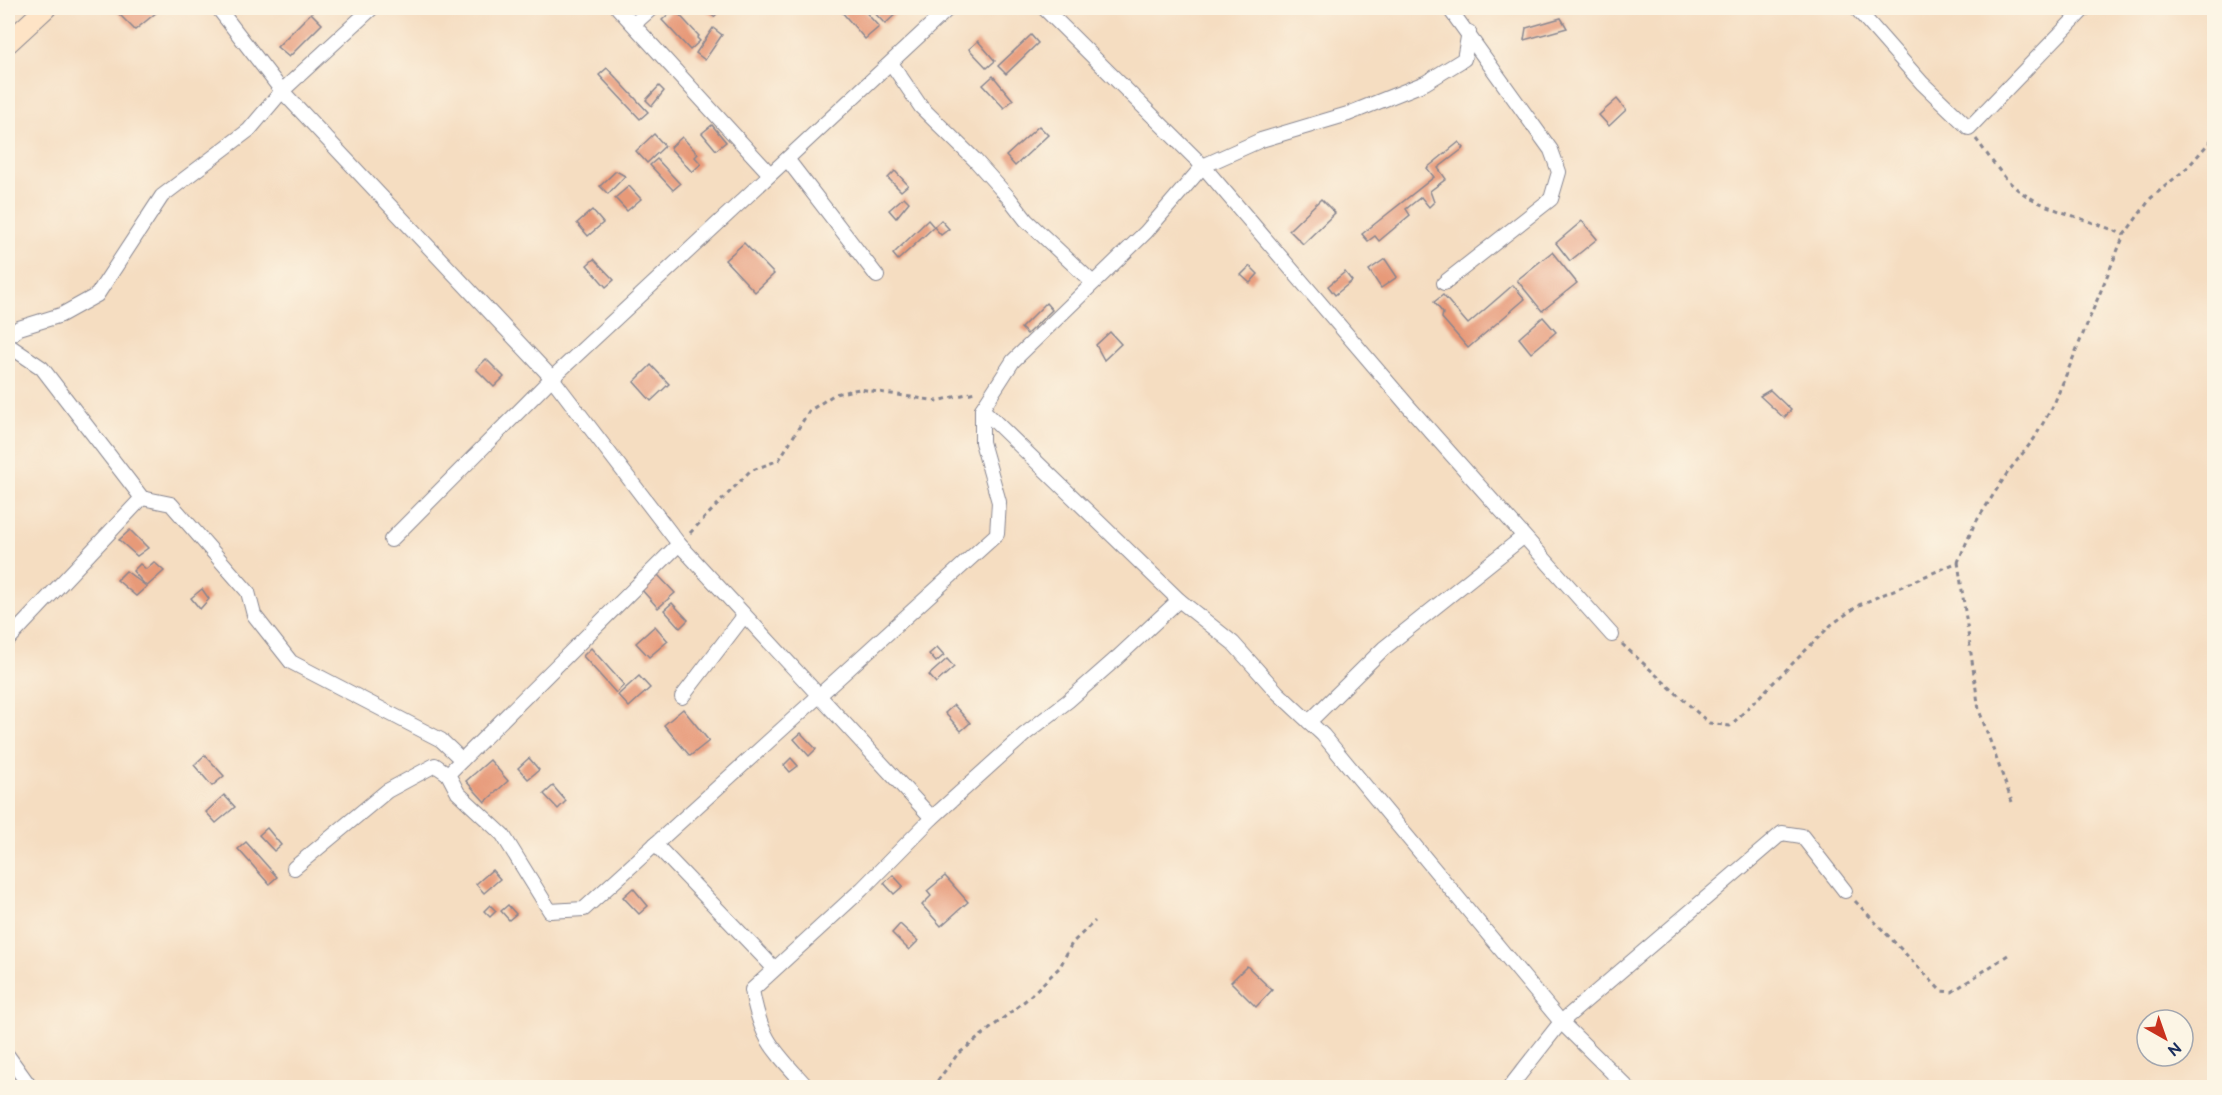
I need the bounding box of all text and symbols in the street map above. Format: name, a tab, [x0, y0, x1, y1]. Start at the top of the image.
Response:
north arrow	[2135, 1008, 2195, 1068]
text: N	[2163, 1037, 2184, 1059]

